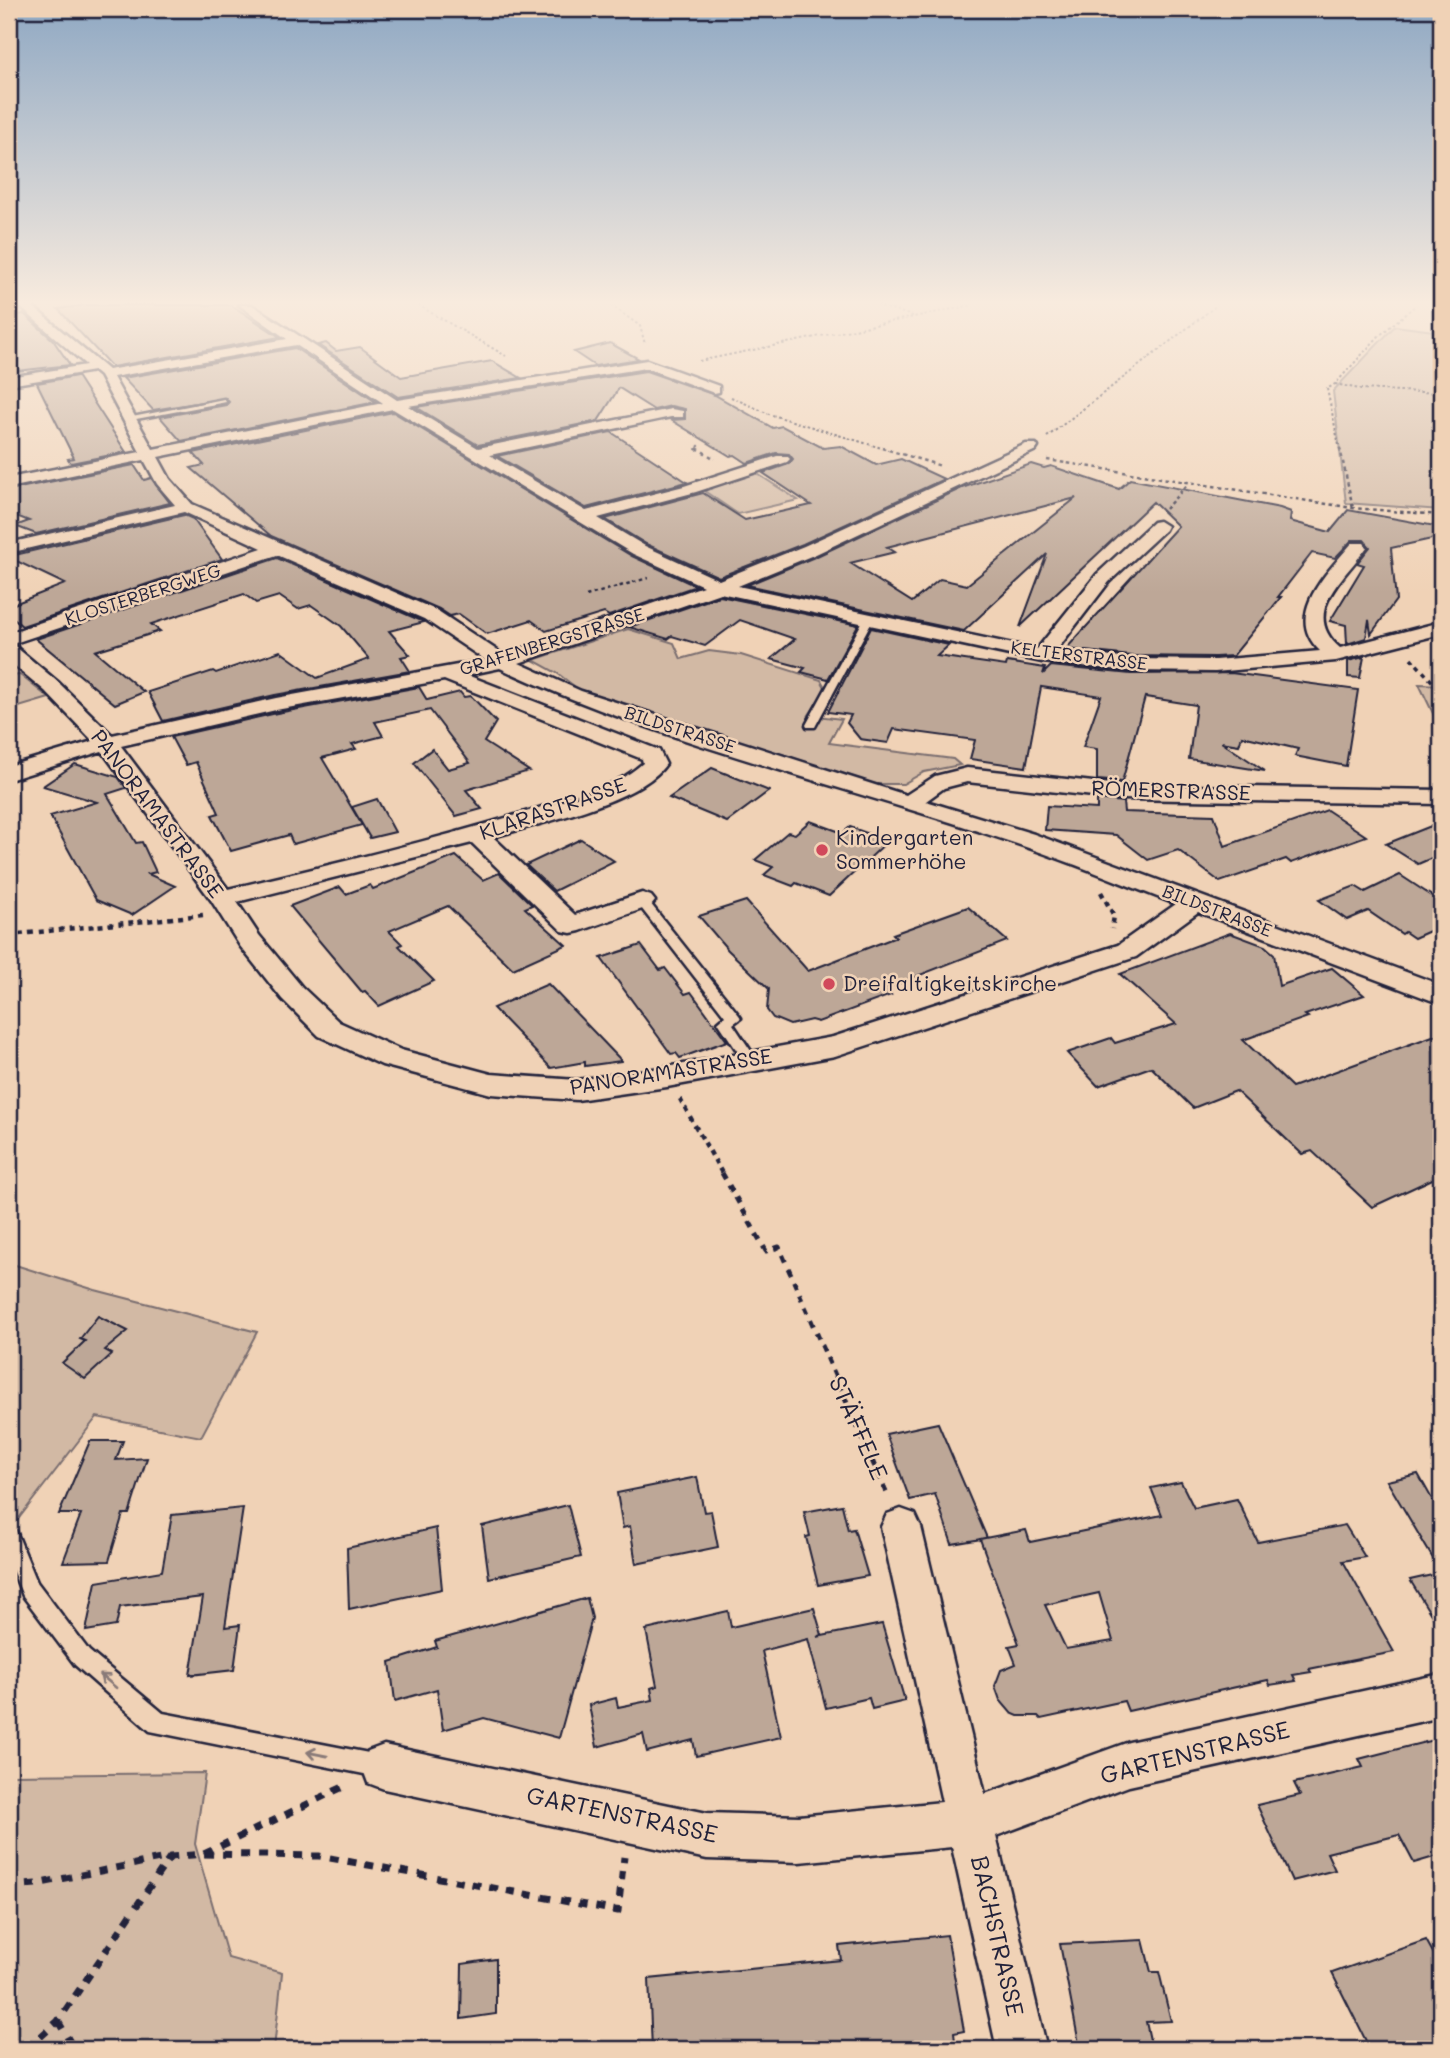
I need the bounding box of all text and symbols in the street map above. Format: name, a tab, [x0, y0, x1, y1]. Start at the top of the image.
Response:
street label: KLOSTERBERGWEG	[62, 558, 224, 631]
street label: GRAFENBERGSTRASSE	[456, 601, 647, 681]
street label: KELTERSTRASSE	[1010, 635, 1149, 675]
street label: BILDSTRASSE	[622, 700, 739, 758]
street label: PANORAMASTRASSE	[86, 723, 230, 903]
street label: KLARASTRASSE	[476, 770, 629, 845]
street label: RÖMERSTRASSE	[1091, 773, 1251, 806]
place label: Kindergarten Sommerhöhe	[836, 823, 973, 874]
marker: Kindergarten Sommerhöhe	[814, 842, 830, 858]
street label: BILDSTRASSE	[1159, 878, 1276, 942]
place label: Dreifaltigkeitskirche	[843, 969, 1057, 996]
marker: Dreifaltigkeitskirche	[821, 976, 837, 992]
street label: PANORAMASTRASSE	[568, 1041, 774, 1100]
street label: STÄFFELE	[823, 1371, 896, 1484]
one-way arrow	[99, 1673, 117, 1689]
street label: GARTENSTRASSE	[1097, 1713, 1293, 1790]
one-way arrow	[306, 1747, 329, 1761]
street label: GARTENSTRASSE	[524, 1778, 721, 1849]
street label: BACHSTRASSE	[965, 1852, 1032, 2019]

